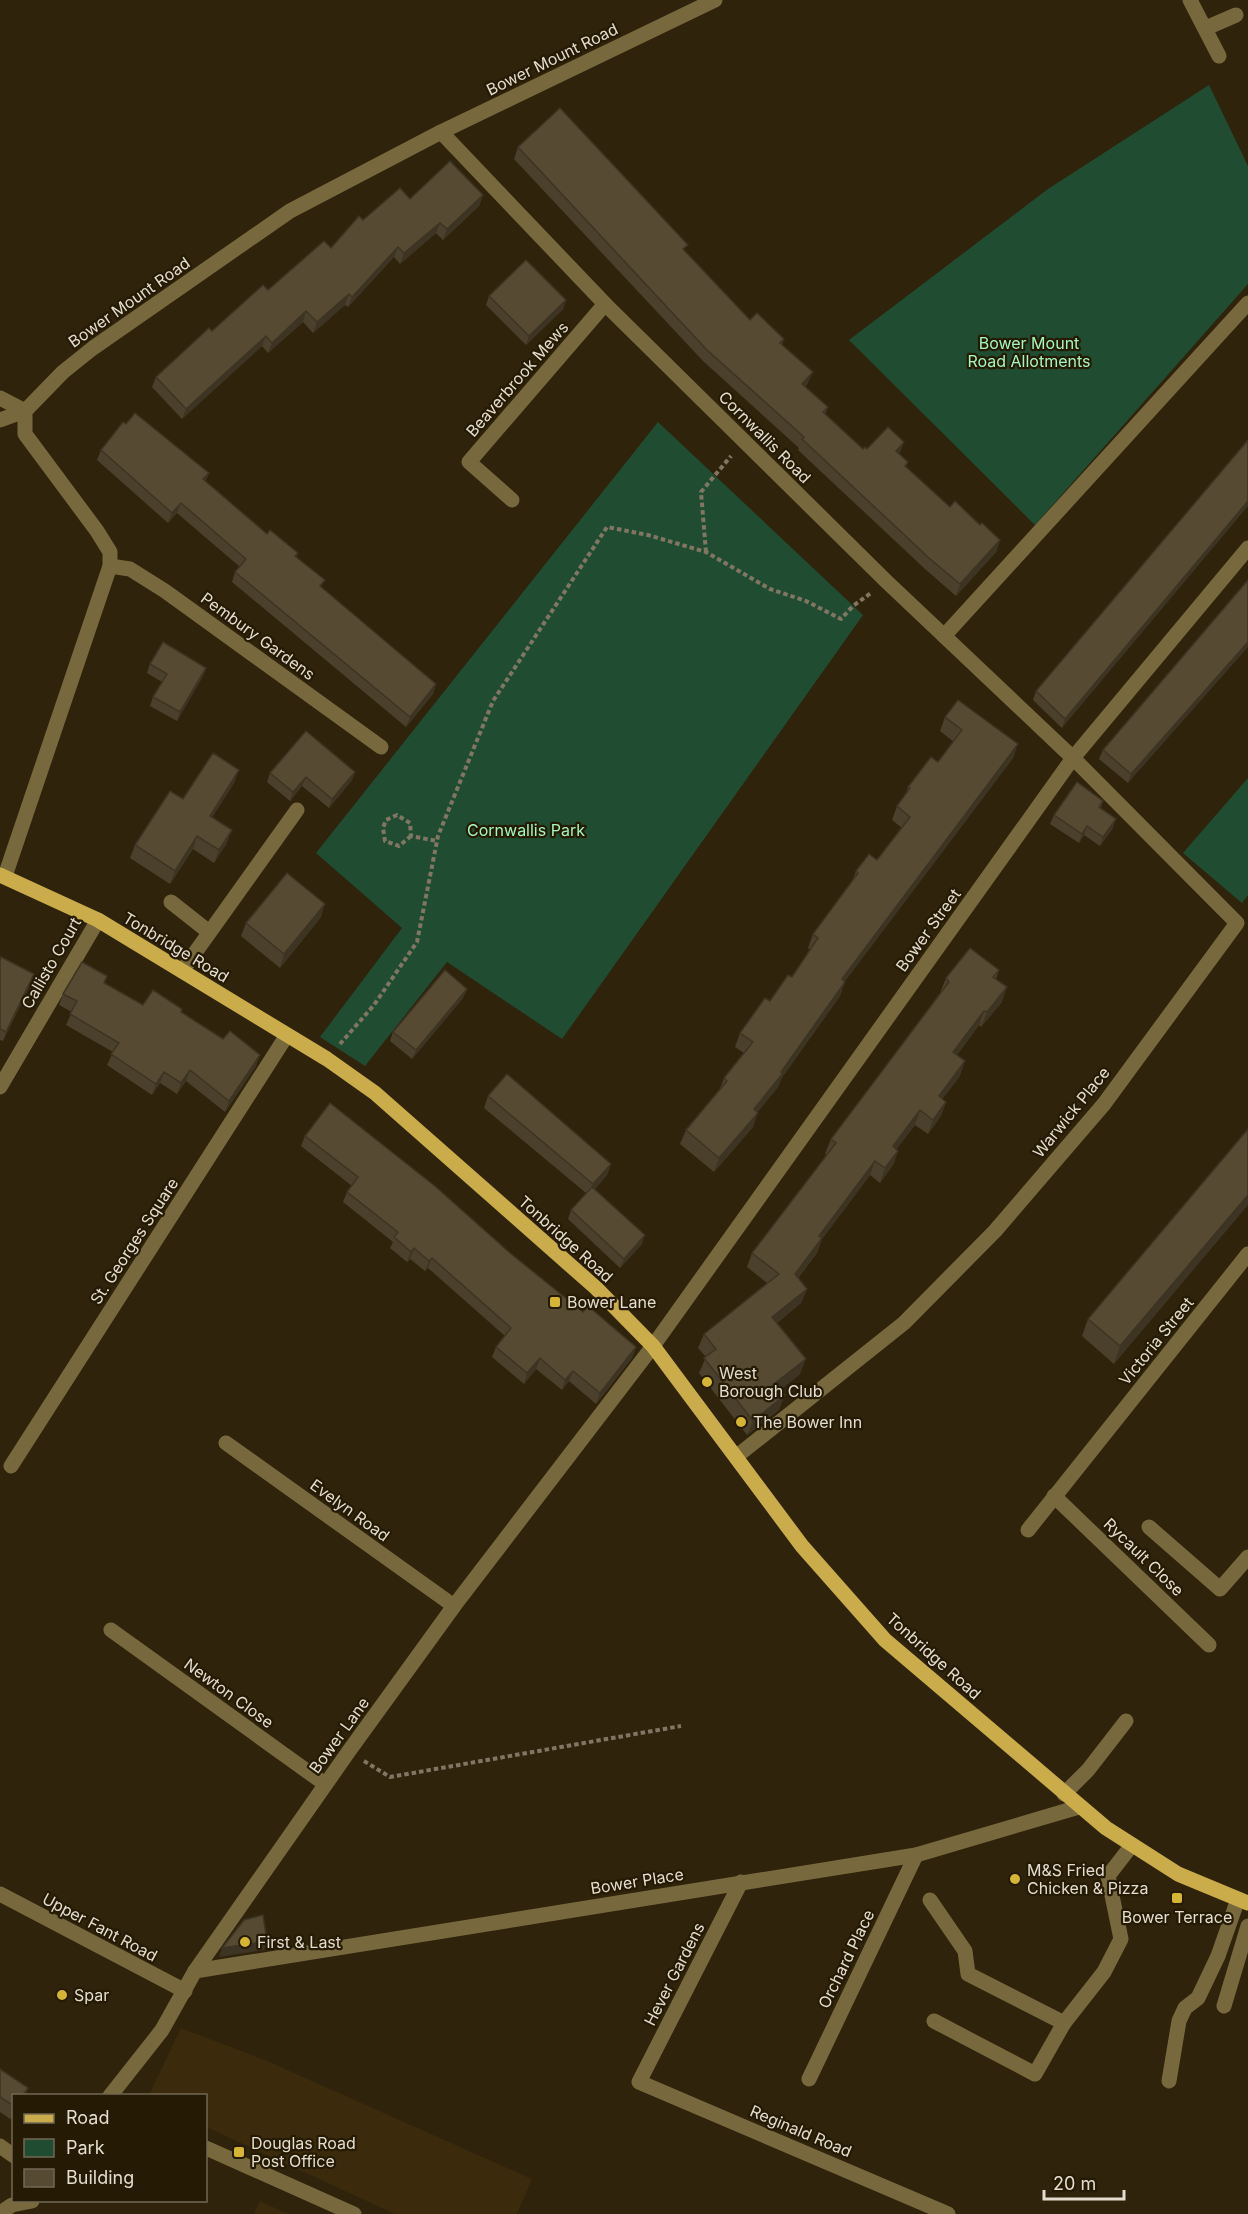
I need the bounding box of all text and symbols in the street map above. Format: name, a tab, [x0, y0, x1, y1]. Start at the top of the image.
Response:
street label: Bower Mount Road	[483, 19, 621, 99]
street label: Bower Mount Road	[64, 253, 194, 351]
street label: Beaverbrook Mews	[462, 317, 572, 441]
park label: Bower Mount Road Allotments	[967, 333, 1091, 371]
street label: Cornwallis Road	[715, 387, 815, 487]
street label: Pembury Gardens	[197, 588, 319, 684]
park label: Cornwallis Park	[467, 820, 585, 840]
street label: Bower Street	[891, 885, 965, 975]
street label: Tonbridge Road	[119, 907, 233, 987]
street label: Callisto Court	[17, 914, 85, 1012]
street label: Warwick Place	[1028, 1063, 1114, 1161]
street label: St. Georges Square	[86, 1174, 182, 1308]
street label: Tonbridge Road	[515, 1191, 617, 1287]
place label: Bower Lane	[567, 1292, 656, 1312]
street label: Victoria Street	[1114, 1293, 1198, 1389]
marker: Bower Lane	[548, 1295, 562, 1309]
place label: West Borough Club	[719, 1363, 822, 1401]
marker: West Borough Club	[700, 1375, 714, 1389]
place label: The Bower Inn	[753, 1412, 862, 1432]
marker: The Bower Inn	[734, 1415, 748, 1429]
street label: Evelyn Road	[306, 1475, 394, 1545]
street label: Rycault Close	[1100, 1514, 1188, 1600]
street label: Tonbridge Road	[883, 1608, 985, 1704]
street label: Newton Close	[180, 1654, 278, 1732]
street label: Bower Lane	[305, 1693, 373, 1777]
place label: M&S Fried Chicken & Pizza	[1027, 1860, 1148, 1898]
street label: Bower Place	[589, 1864, 685, 1898]
marker: M&S Fried Chicken & Pizza	[1008, 1872, 1022, 1886]
street label: Upper Fant Road	[39, 1888, 161, 1966]
marker: Bower Terrace	[1170, 1891, 1184, 1905]
street label: Orchard Place	[814, 1906, 878, 2012]
place label: Bower Terrace	[1122, 1907, 1232, 1927]
street label: Hever Gardens	[639, 1919, 709, 2029]
place label: First & Last	[257, 1932, 341, 1952]
marker: First & Last	[238, 1935, 252, 1949]
place label: Spar	[74, 1985, 109, 2005]
marker: Spar	[55, 1988, 69, 2002]
legend	[12, 2094, 207, 2202]
street label: Reginald Road	[747, 2101, 855, 2161]
text: Road	[66, 2107, 109, 2128]
place label: Douglas Road Post Office	[251, 2133, 356, 2171]
text: Park	[66, 2137, 105, 2158]
marker: Douglas Road Post Office	[232, 2145, 246, 2159]
scale bar	[1044, 2163, 1124, 2201]
text: Building	[66, 2167, 134, 2188]
text: 20 m	[1053, 2173, 1096, 2194]

